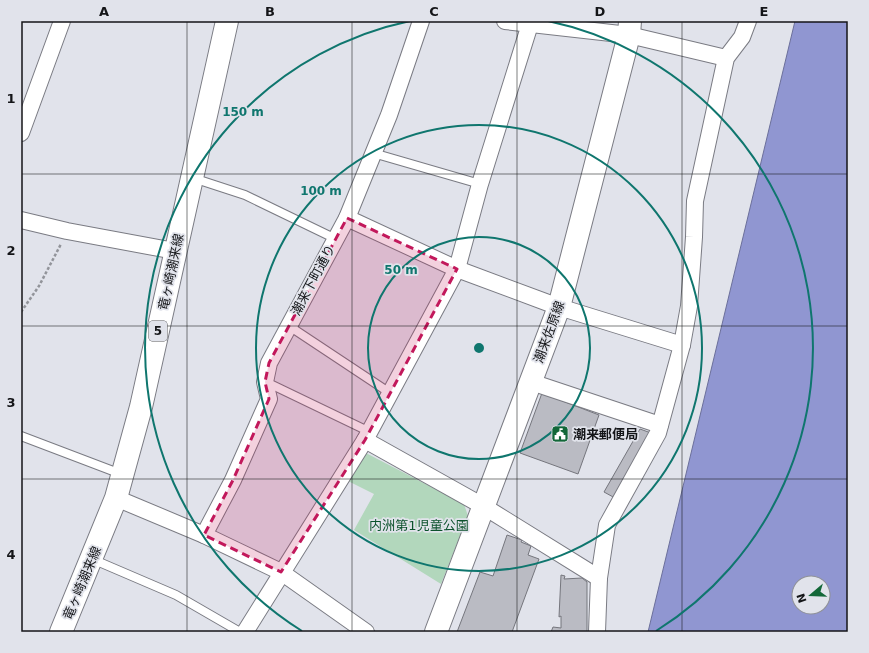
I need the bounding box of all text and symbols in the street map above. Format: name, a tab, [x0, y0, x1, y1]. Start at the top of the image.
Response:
text: A	[99, 4, 109, 19]
text: B	[265, 4, 275, 19]
text: C	[429, 4, 439, 19]
text: D	[595, 4, 606, 19]
text: E	[760, 4, 768, 19]
text: 1	[6, 91, 16, 106]
text: 150 m	[222, 105, 264, 119]
text: 100 m	[300, 184, 342, 198]
street label: 竜ヶ崎潮来線	[156, 232, 186, 312]
street label: 潮来下町通り	[288, 242, 338, 318]
text: 2	[6, 243, 16, 258]
text: 50 m	[384, 263, 418, 277]
street label: 潮来佐原線	[531, 299, 567, 365]
road number: 5	[149, 321, 167, 341]
centre of rings	[472, 341, 486, 355]
text: 3	[6, 395, 16, 410]
public building icon: 潮来郵便局	[550, 424, 570, 444]
place label: 潮来郵便局	[573, 427, 638, 442]
park label: 内洲第1児童公園	[369, 518, 469, 533]
street label: 竜ヶ崎潮来線	[60, 544, 104, 622]
text: 4	[6, 547, 16, 562]
north arrow	[791, 575, 831, 615]
text: N	[794, 592, 810, 605]

